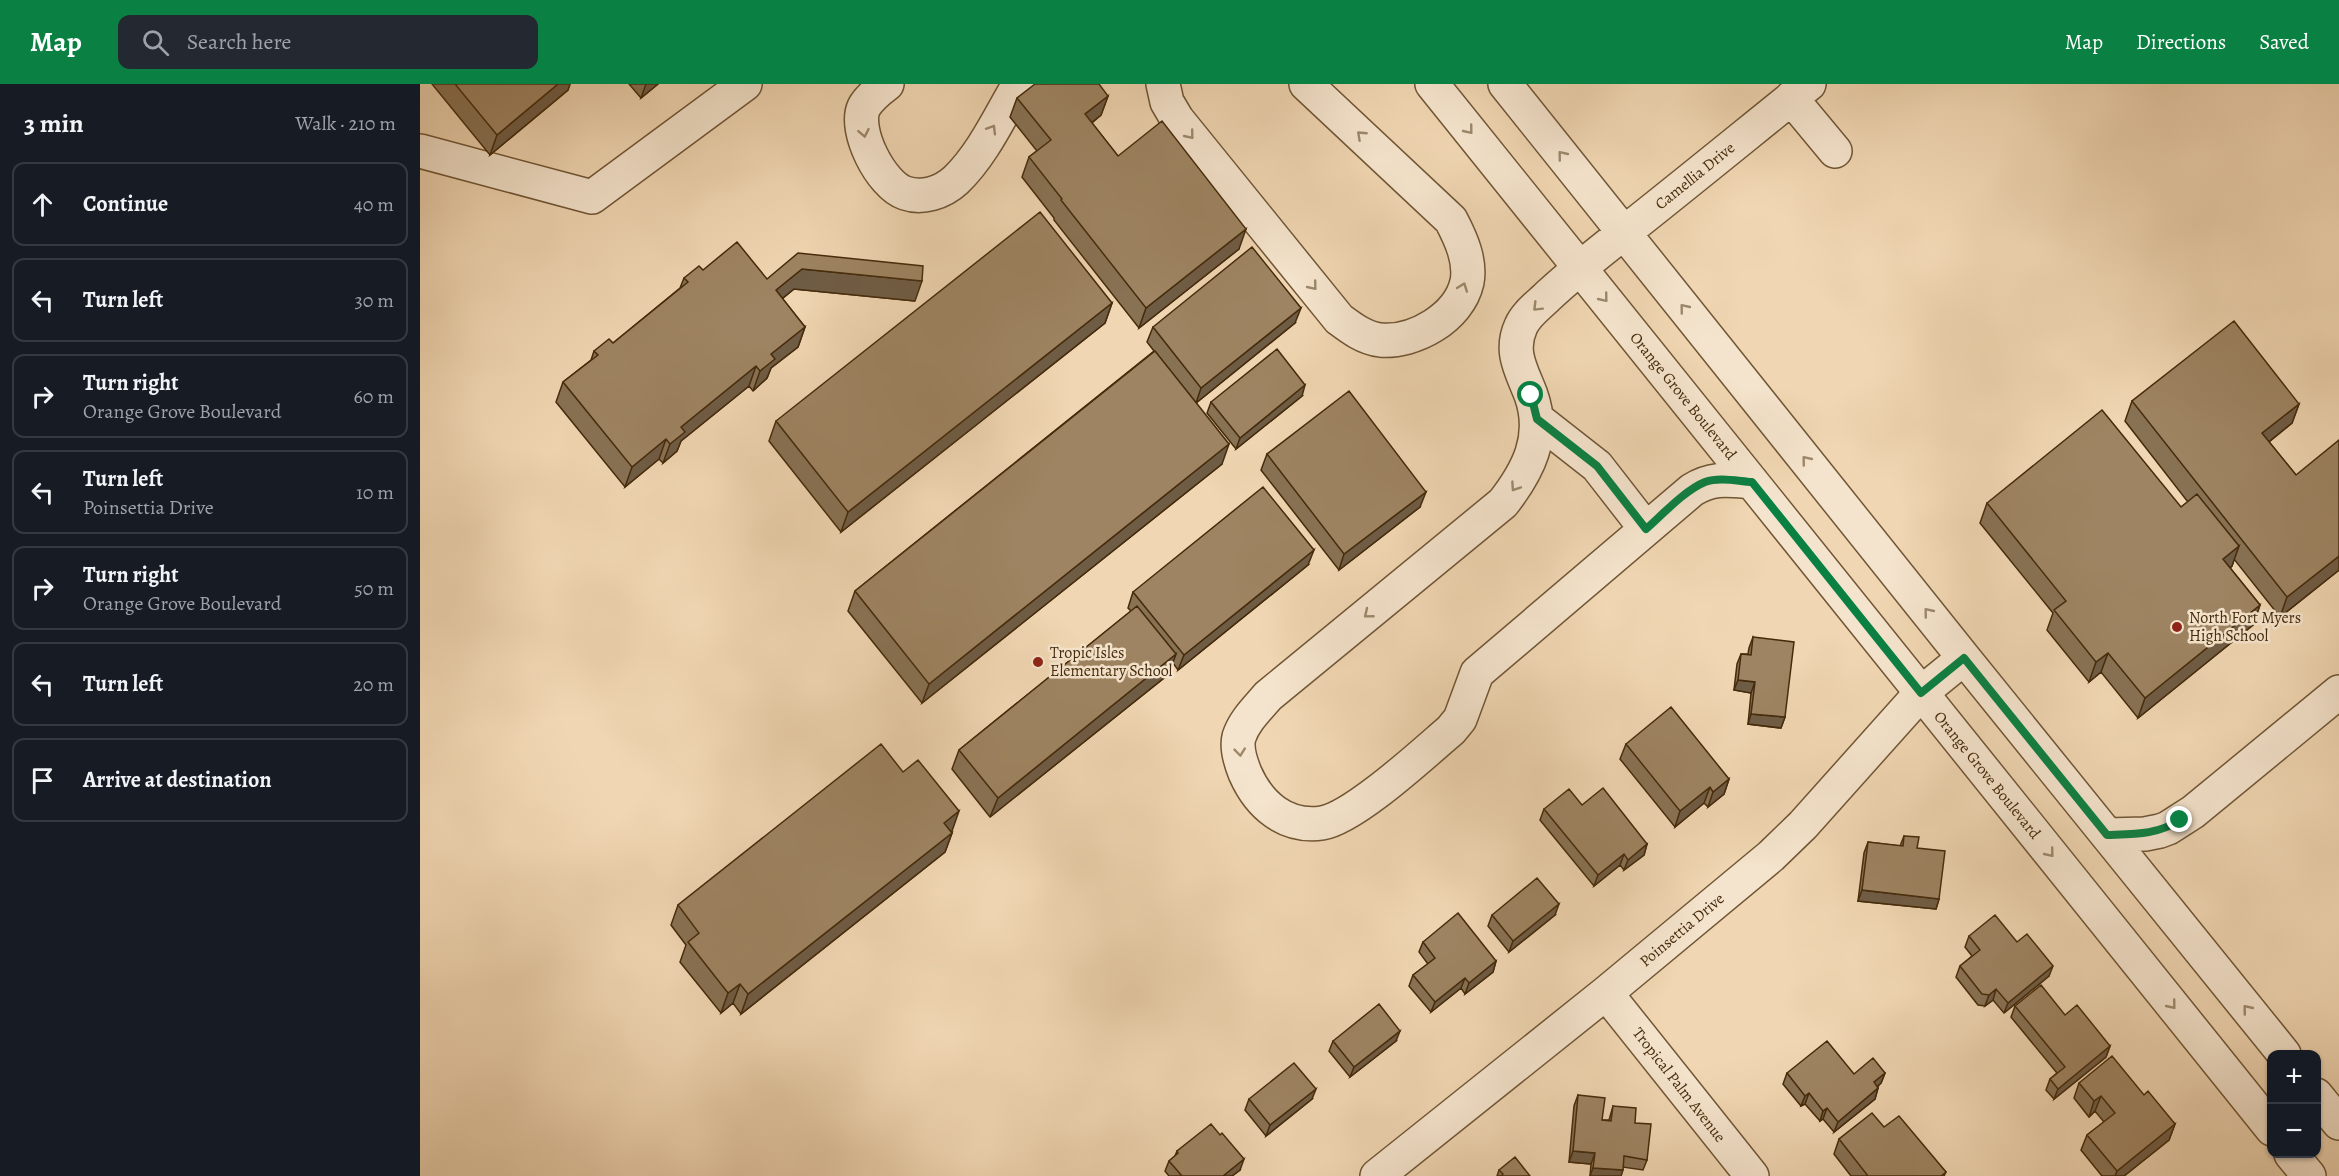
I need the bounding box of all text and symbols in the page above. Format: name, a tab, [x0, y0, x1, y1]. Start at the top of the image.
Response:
search box	[118, 15, 538, 69]
text: Map	[30, 23, 82, 61]
icon: search	[139, 26, 172, 59]
text: Search here	[187, 27, 291, 57]
text: Map	[2065, 28, 2103, 56]
text: Directions	[2136, 28, 2226, 56]
text: Saved	[2259, 28, 2309, 56]
text: 3 min	[24, 106, 84, 141]
text: Walk · 210 m	[295, 110, 396, 137]
one-way arrow	[1461, 123, 1472, 134]
one-way arrow	[985, 125, 997, 135]
one-way arrow	[857, 127, 870, 137]
one-way arrow	[1182, 128, 1193, 139]
one-way arrow	[1357, 131, 1368, 142]
street label: Camellia Drive	[1650, 137, 1740, 215]
one-way arrow	[1559, 151, 1570, 162]
icon: ahead	[26, 188, 59, 221]
text: Continue	[83, 189, 168, 219]
text: 40 m	[354, 191, 394, 218]
one-way arrow	[1305, 279, 1316, 290]
one-way arrow	[1456, 283, 1469, 293]
icon: left	[26, 284, 59, 317]
text: Turn left	[83, 285, 163, 315]
text: 30 m	[354, 287, 394, 314]
one-way arrow	[1597, 291, 1608, 302]
one-way arrow	[1533, 300, 1544, 311]
one-way arrow	[1681, 303, 1692, 314]
street label: Orange Grove Boulevard	[1624, 327, 1742, 465]
text: Turn right	[83, 368, 179, 398]
icon: right	[26, 380, 59, 413]
route start	[1517, 381, 1543, 407]
text: 60 m	[354, 383, 394, 410]
text: Orange Grove Boulevard	[83, 398, 282, 425]
one-way arrow	[1802, 456, 1813, 467]
text: Turn left	[83, 464, 163, 494]
icon: left	[26, 476, 59, 509]
text: 10 m	[356, 479, 394, 506]
one-way arrow	[1511, 480, 1522, 491]
text: Poinsettia Drive	[83, 494, 214, 521]
text: Turn right	[83, 560, 179, 590]
icon: right	[26, 572, 59, 605]
text: 50 m	[354, 575, 394, 602]
text: Orange Grove Boulevard	[83, 590, 282, 617]
one-way arrow	[1364, 607, 1375, 618]
place label: North Fort Myers High School	[2189, 607, 2301, 647]
one-way arrow	[1924, 608, 1935, 619]
marker: North Fort Myers High School	[2170, 620, 2184, 634]
place label: Tropic Isles Elementary School	[1050, 642, 1173, 682]
marker: Tropic Isles Elementary School	[1031, 655, 1045, 669]
icon: left	[26, 668, 59, 701]
text: Turn left	[83, 669, 163, 699]
text: 20 m	[353, 671, 394, 698]
street label: Orange Grove Boulevard	[1928, 706, 2046, 844]
one-way arrow	[1233, 747, 1246, 757]
icon: arrive	[26, 764, 59, 797]
text: Arrive at destination	[83, 765, 272, 795]
route end	[2166, 806, 2192, 832]
one-way arrow	[2043, 846, 2054, 857]
street label: Poinsettia Drive	[1635, 888, 1729, 972]
one-way arrow	[2165, 998, 2176, 1009]
one-way arrow	[2244, 1005, 2255, 1016]
street label: Tropical Palm Avenue	[1627, 1023, 1731, 1147]
map controls	[2267, 1050, 2321, 1158]
button: +	[2267, 1050, 2321, 1104]
button: −	[2267, 1104, 2321, 1158]

